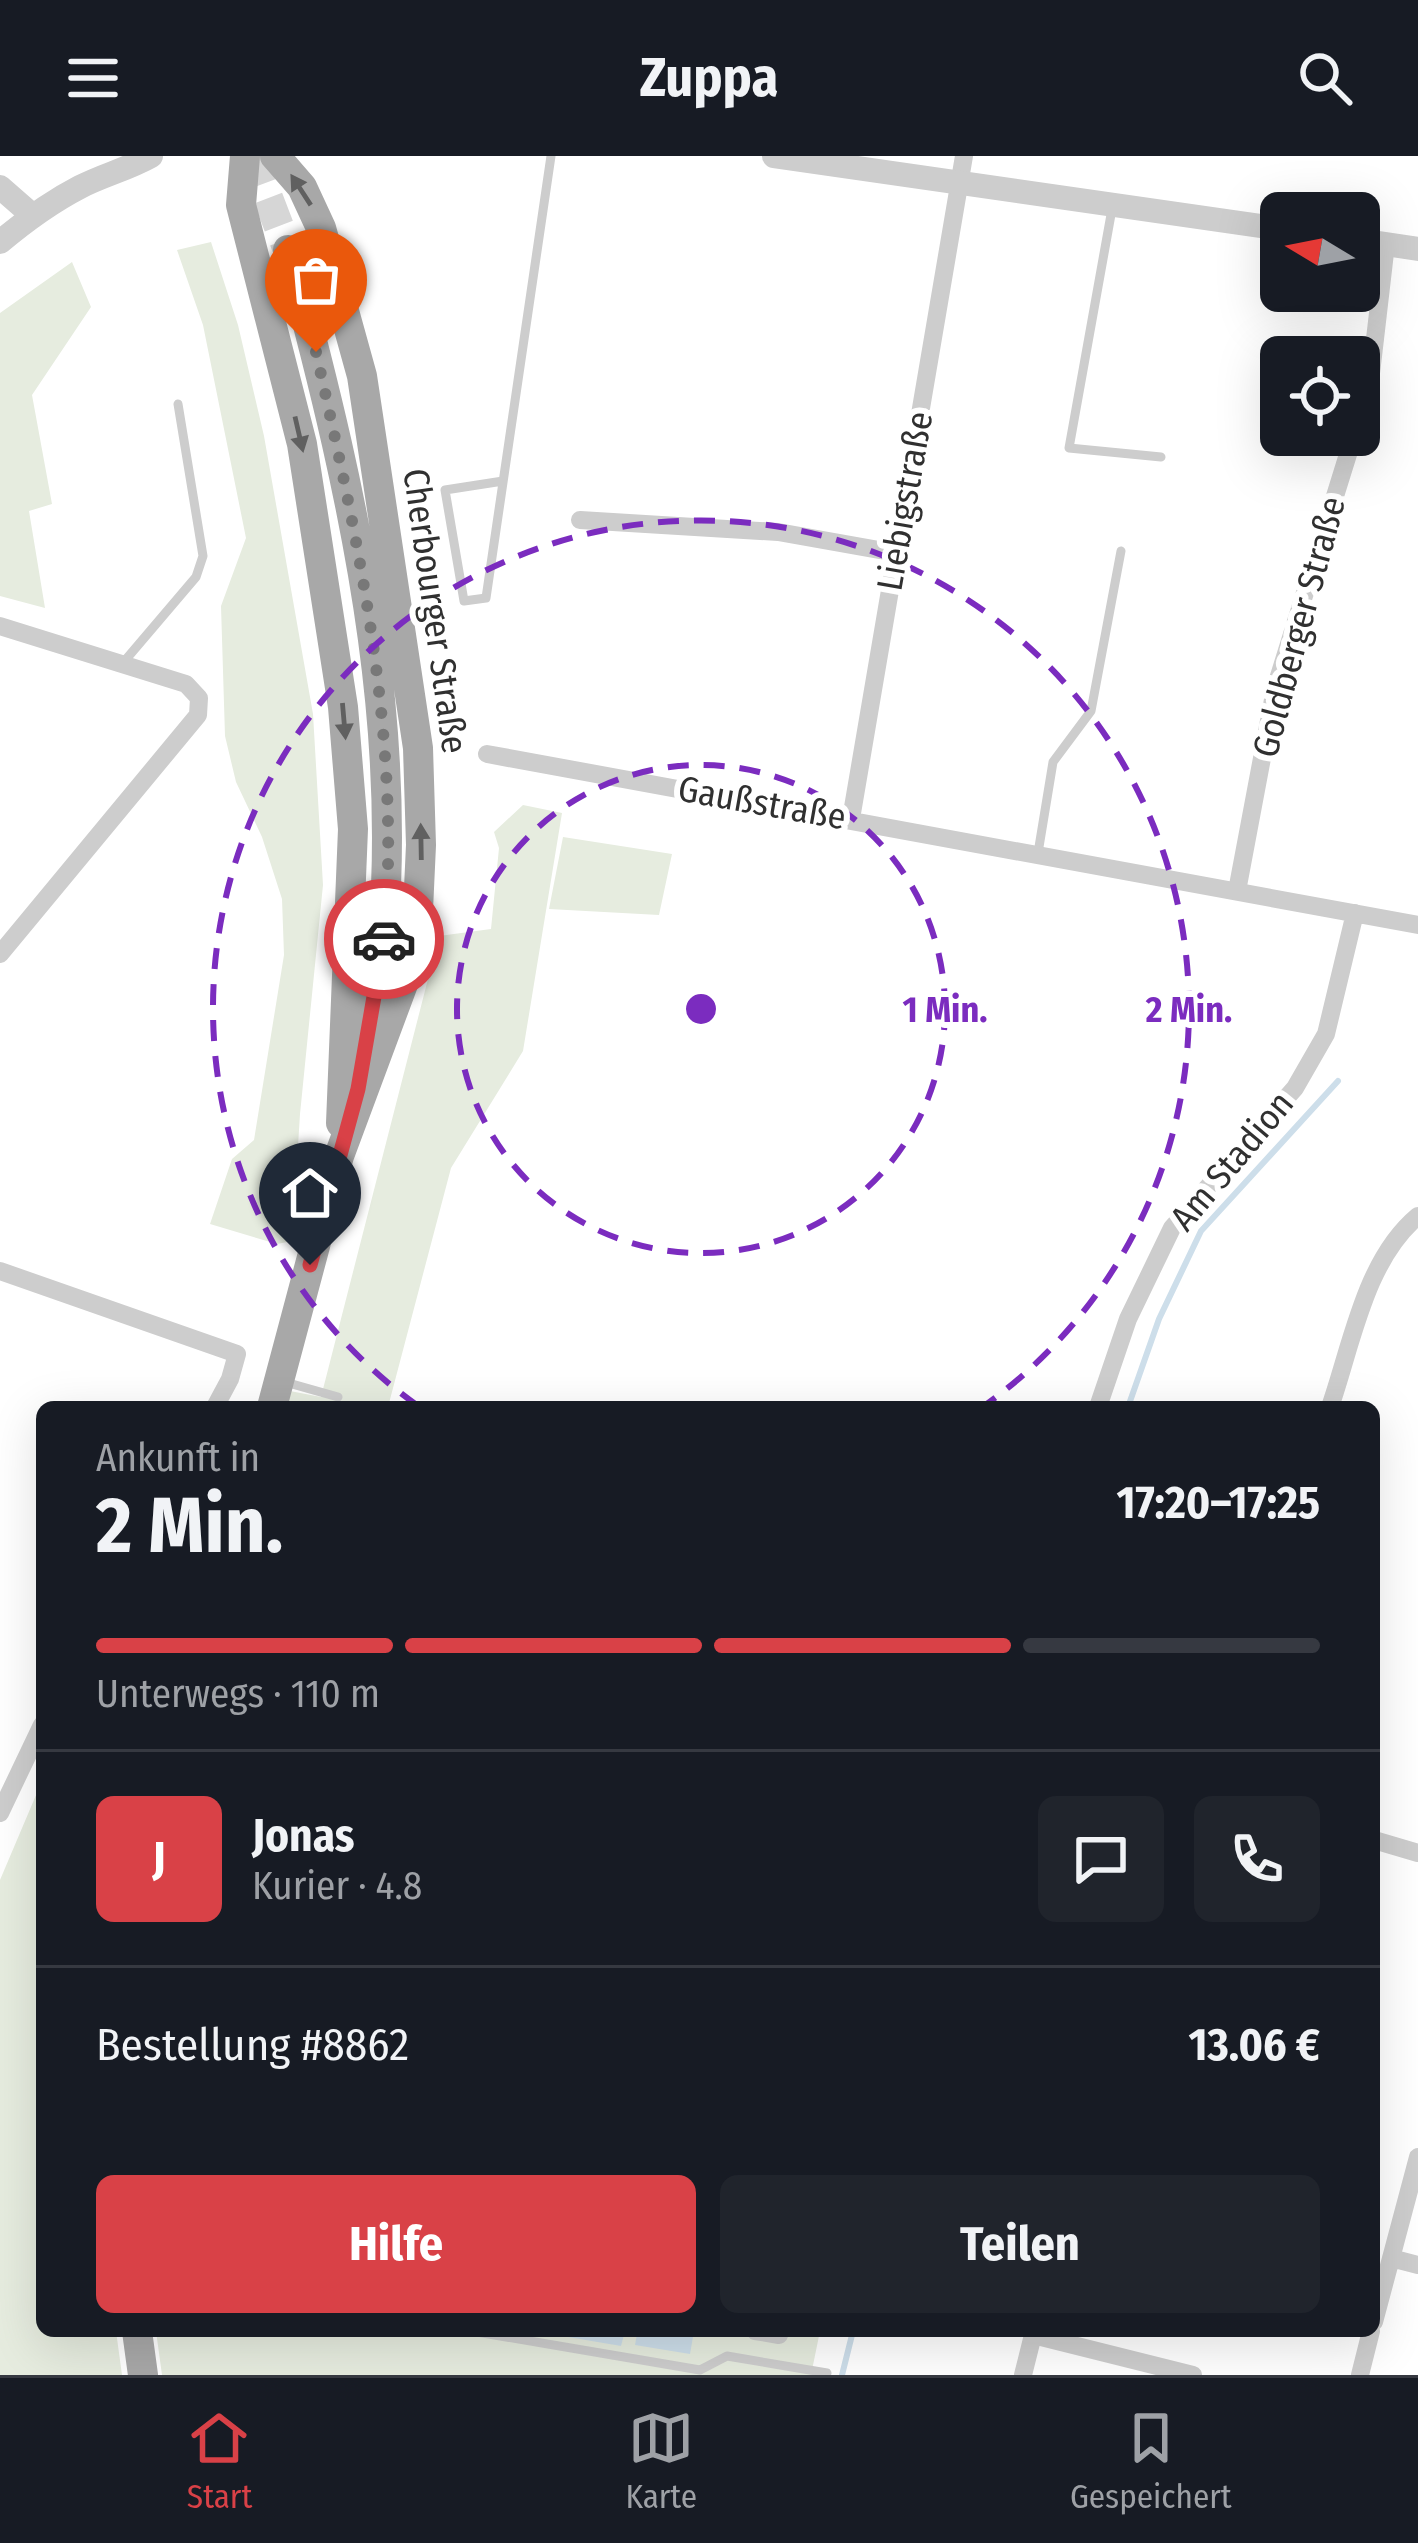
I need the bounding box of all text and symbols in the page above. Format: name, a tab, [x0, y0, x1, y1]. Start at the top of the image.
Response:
icon: menu	[60, 45, 126, 111]
icon: search	[1292, 45, 1358, 111]
text: Zuppa	[640, 46, 778, 110]
one-way arrow	[290, 173, 312, 206]
north arrow	[1260, 192, 1380, 312]
map controls	[1260, 192, 1380, 456]
pin	[265, 229, 367, 352]
icon: bag	[283, 247, 349, 313]
button: locate	[1260, 336, 1380, 456]
street label: Liebigstraße	[868, 408, 942, 594]
one-way arrow	[290, 415, 309, 453]
street label: Cherbourger Straße	[393, 466, 477, 756]
street label: Goldberger Straße	[1243, 492, 1355, 762]
one-way arrow	[335, 703, 354, 740]
street label: Gaußstraße	[675, 767, 849, 839]
one-way arrow	[411, 822, 430, 860]
courier	[324, 879, 444, 999]
icon: car	[351, 906, 417, 972]
centre of rings	[680, 988, 722, 1030]
text: 1 Min.	[902, 988, 988, 1032]
text: 2 Min.	[1145, 988, 1232, 1032]
street label: Am Stadion	[1161, 1082, 1303, 1240]
pin	[259, 1142, 361, 1265]
icon: home	[277, 1160, 343, 1226]
text: Ankunft in	[96, 1435, 260, 1481]
text: 17:20–17:25	[1116, 1476, 1320, 1530]
text: 2 Min.	[96, 1479, 283, 1573]
text: Unterwegs · 110 m	[96, 1671, 380, 1717]
button: chat	[1038, 1796, 1164, 1922]
button: phone	[1194, 1796, 1320, 1922]
text: Jonas	[252, 1809, 355, 1863]
text: J	[152, 1832, 166, 1886]
text: Kurier · 4.8	[252, 1863, 422, 1909]
text: Bestellung #8862	[96, 2018, 409, 2072]
text: 13.06 €	[1188, 2018, 1320, 2072]
button: Hilfe	[96, 2175, 696, 2313]
button: Teilen	[720, 2175, 1320, 2313]
tab: Start	[186, 2405, 252, 2517]
tab: Karte	[625, 2405, 697, 2517]
tab: Gespeichert	[1070, 2405, 1232, 2517]

